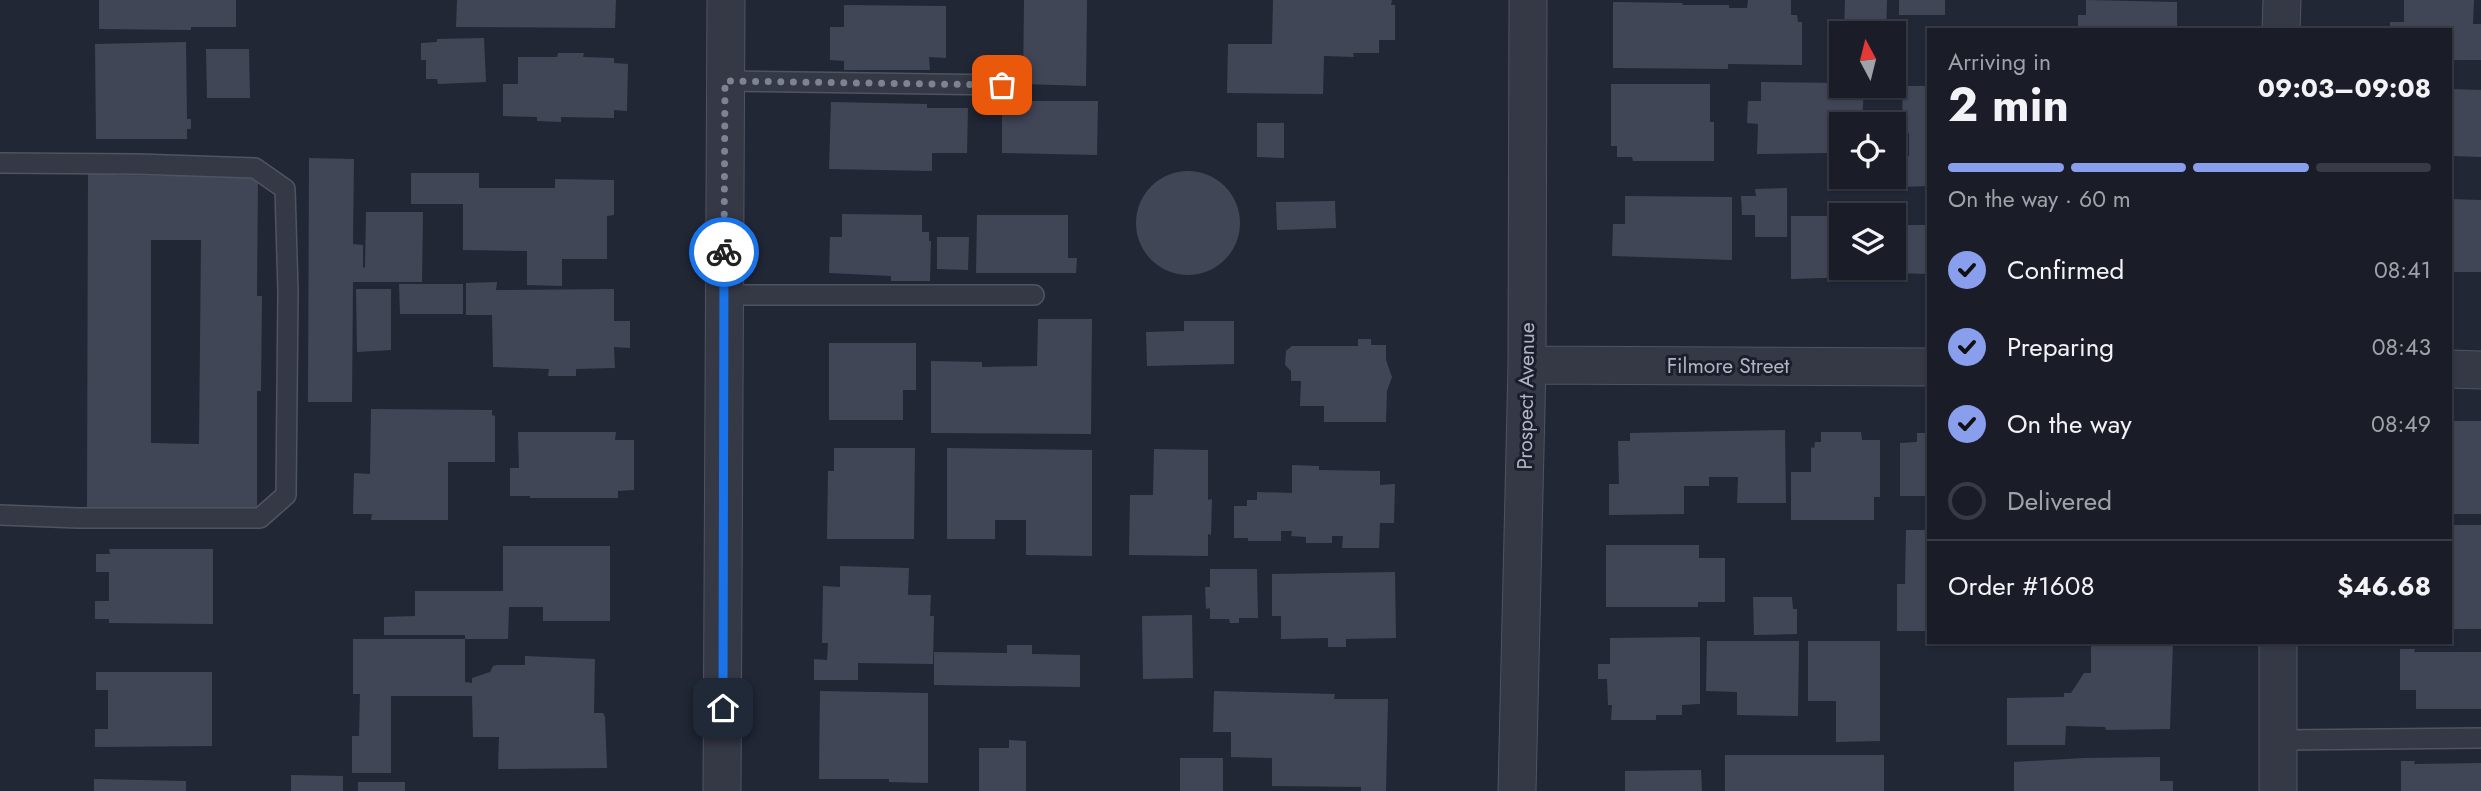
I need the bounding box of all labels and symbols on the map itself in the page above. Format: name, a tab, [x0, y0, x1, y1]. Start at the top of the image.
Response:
north arrow	[1829, 21, 1906, 98]
pin	[972, 55, 1032, 115]
courier	[689, 217, 759, 287]
street label: Prospect Avenue	[1510, 322, 1542, 470]
street label: Filmore Street	[1667, 351, 1789, 381]
pin	[693, 678, 753, 738]

